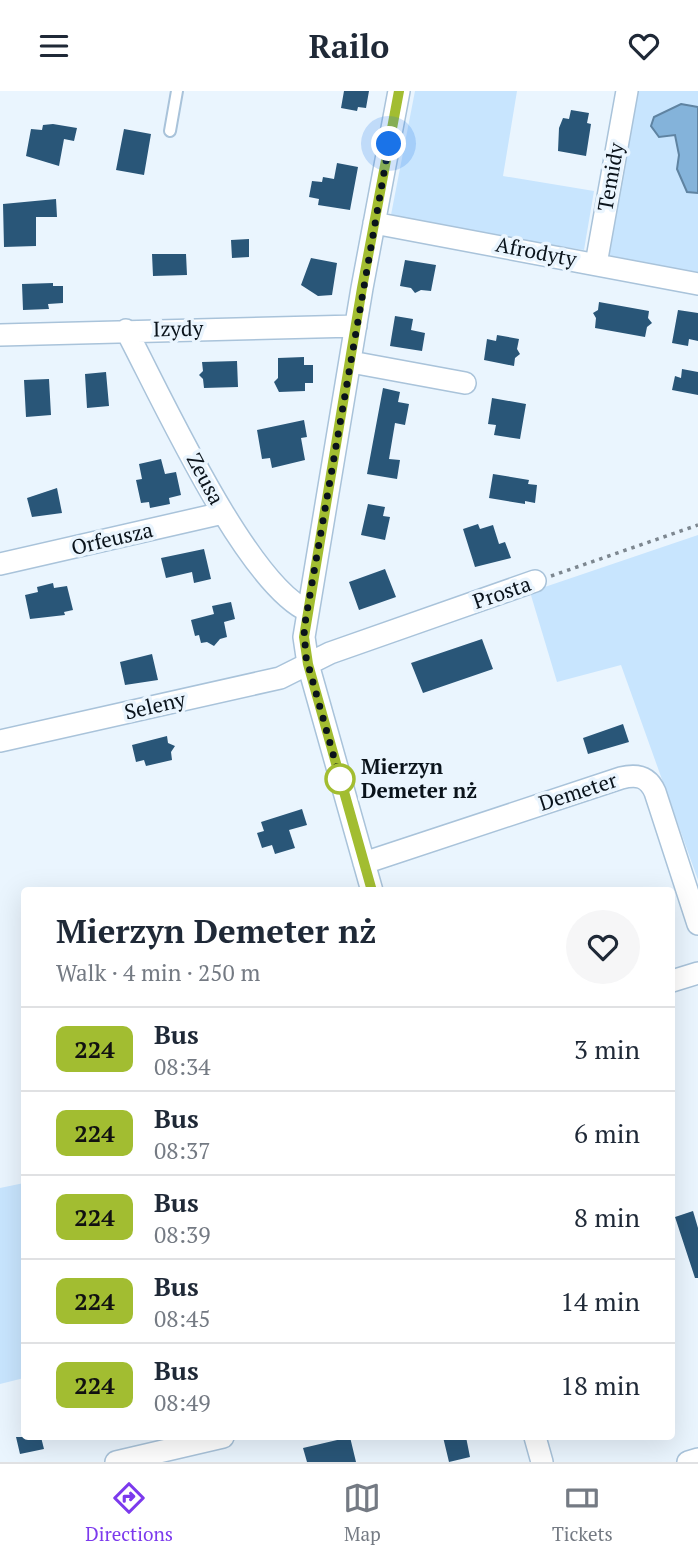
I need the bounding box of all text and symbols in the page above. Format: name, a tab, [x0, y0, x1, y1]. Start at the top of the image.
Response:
text: Railo	[309, 25, 389, 67]
icon: menu	[35, 27, 73, 65]
icon: heart	[625, 27, 663, 65]
your location	[371, 126, 406, 161]
street label: Temidy	[590, 140, 630, 213]
street label: Afrodyty	[493, 229, 579, 273]
street label: Izydy	[153, 314, 204, 342]
street label: Zeusa	[181, 448, 231, 510]
street label: Orfeusza	[68, 515, 156, 561]
street label: Prosta	[469, 569, 535, 615]
street label: Seleny	[122, 684, 188, 726]
place label: Mierzyn Demeter nż	[361, 752, 477, 804]
marker: Mierzyn Demeter nż	[325, 764, 355, 794]
street label: Demeter	[535, 765, 620, 817]
text: Mierzyn Demeter nż	[56, 909, 376, 952]
button: heart	[566, 910, 640, 984]
text: Walk · 4 min · 250 m	[56, 957, 260, 988]
text: Bus	[154, 1017, 199, 1051]
text: 3 min	[574, 1032, 640, 1066]
text: 224	[74, 1033, 115, 1065]
text: 08:34	[154, 1051, 211, 1082]
text: Bus	[154, 1101, 199, 1135]
text: 6 min	[574, 1116, 640, 1150]
text: 224	[74, 1117, 115, 1149]
text: 08:37	[154, 1135, 211, 1166]
text: Bus	[154, 1185, 199, 1219]
text: 8 min	[574, 1200, 640, 1234]
text: 224	[74, 1201, 115, 1233]
text: 08:39	[154, 1219, 211, 1250]
text: Bus	[154, 1269, 199, 1303]
text: 14 min	[560, 1284, 640, 1318]
text: 224	[74, 1285, 115, 1317]
text: 08:45	[154, 1303, 211, 1334]
text: Bus	[154, 1353, 199, 1387]
text: 18 min	[560, 1368, 640, 1402]
text: 224	[74, 1369, 115, 1401]
text: 08:49	[154, 1387, 211, 1418]
tab: Directions	[85, 1479, 173, 1546]
tab: Map	[343, 1479, 381, 1546]
tab: Tickets	[552, 1479, 613, 1546]

